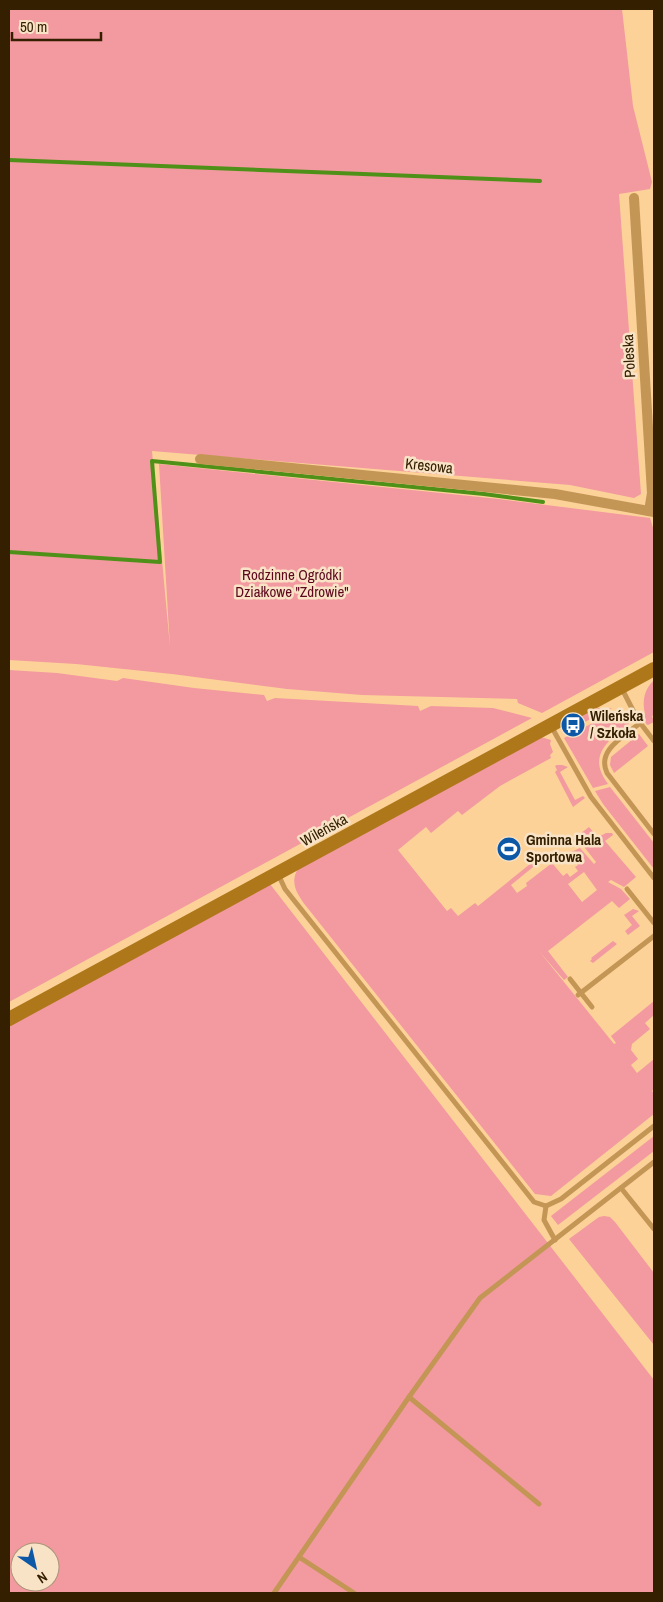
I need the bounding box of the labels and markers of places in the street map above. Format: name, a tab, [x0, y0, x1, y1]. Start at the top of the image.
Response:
place label: Wileńska / Szkoła	[590, 705, 643, 743]
bus stop icon: Wileńska / Szkoła	[560, 712, 586, 738]
place label: Gminna Hala Sportowa	[526, 829, 601, 867]
sports icon: Gminna Hala Sportowa	[496, 836, 522, 862]

